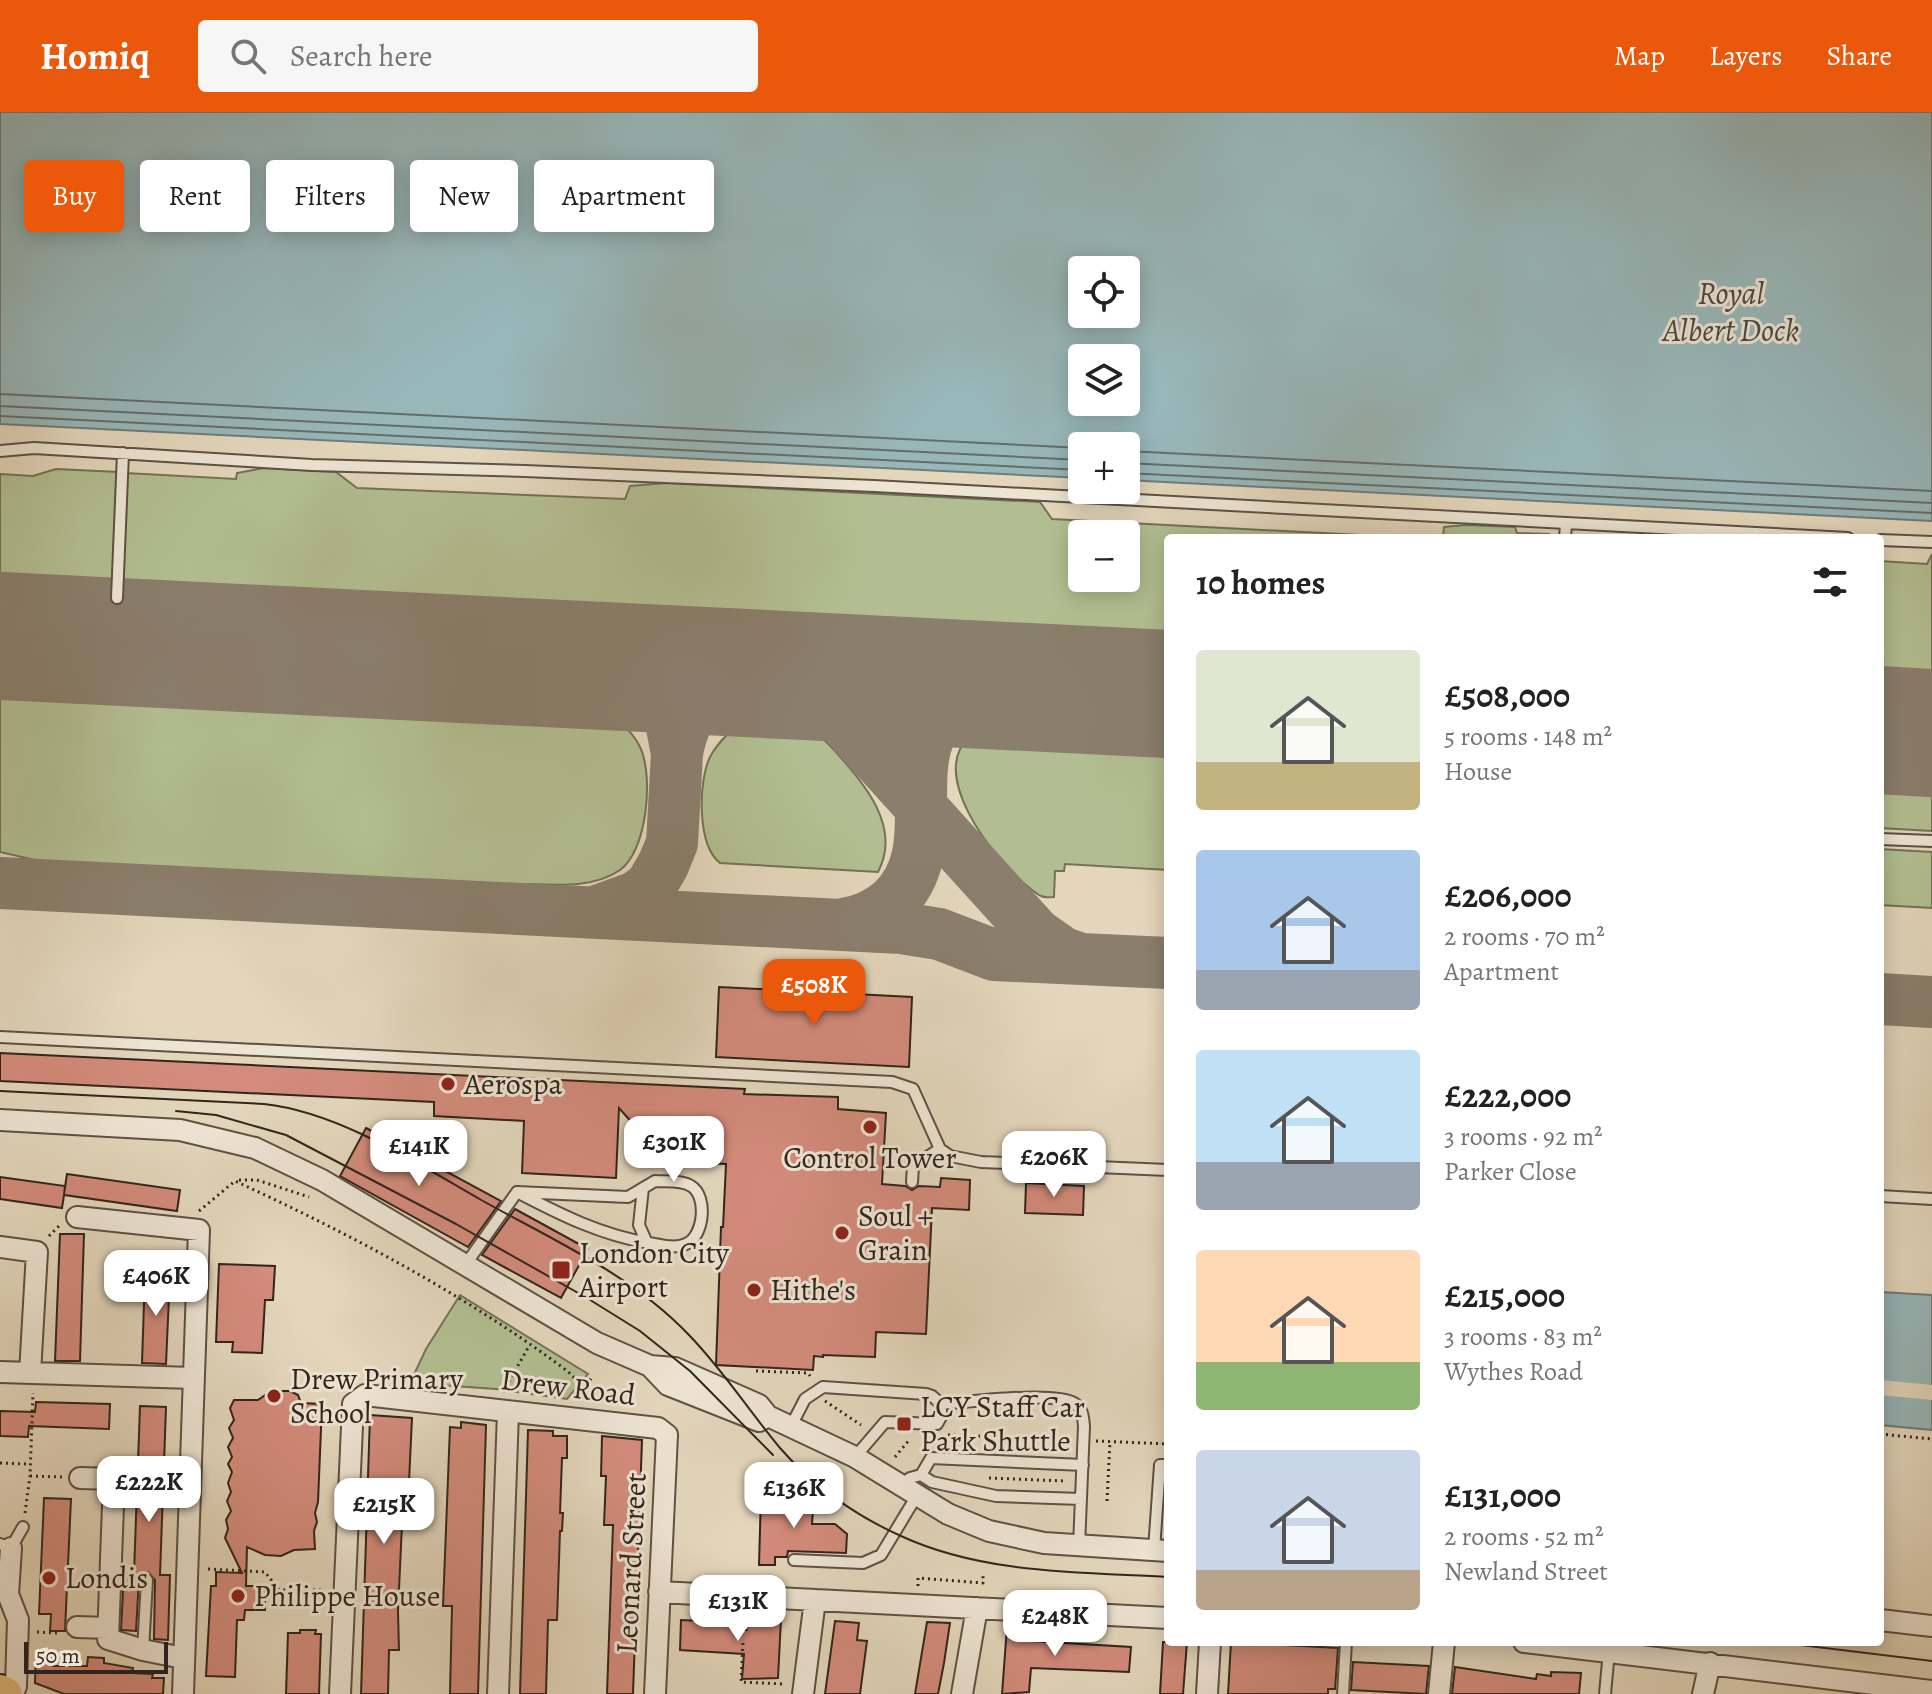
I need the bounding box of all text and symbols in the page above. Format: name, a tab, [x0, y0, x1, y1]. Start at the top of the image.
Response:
search box	[198, 20, 758, 92]
text: Homiq	[40, 30, 150, 82]
icon: search	[226, 34, 270, 78]
text: Search here	[290, 36, 433, 76]
text: Map	[1614, 37, 1665, 75]
text: Layers	[1709, 37, 1782, 75]
text: Share	[1826, 37, 1892, 75]
chip: Buy	[24, 160, 124, 232]
chip: Rent	[140, 160, 250, 232]
chip: Filters	[266, 160, 394, 232]
chip: New	[410, 160, 518, 232]
chip: Apartment	[534, 160, 714, 232]
map controls	[1068, 256, 1140, 592]
button: locate	[1068, 256, 1140, 328]
water label: Royal Albert Dock	[1661, 271, 1799, 352]
button: layers	[1068, 344, 1140, 416]
button: +	[1068, 432, 1140, 504]
button: −	[1068, 520, 1140, 592]
text: 10 homes	[1196, 559, 1325, 606]
icon: filters	[1808, 560, 1852, 604]
text: £508,000	[1444, 672, 1570, 719]
icon: home	[1260, 682, 1356, 778]
text: 5 rooms · 148 m²	[1444, 719, 1612, 754]
text: House	[1444, 754, 1512, 789]
text: £206,000	[1444, 872, 1572, 919]
icon: home	[1260, 882, 1356, 978]
text: 2 rooms · 70 m²	[1444, 919, 1605, 954]
text: Apartment	[1444, 954, 1559, 989]
pin: £508K	[758, 959, 870, 1027]
text: £508K	[780, 967, 848, 1002]
place label: Aerospa	[463, 1064, 563, 1104]
text: £222,000	[1444, 1072, 1571, 1119]
marker: Aerospa	[439, 1075, 457, 1093]
icon: home	[1260, 1082, 1356, 1178]
pin: £301K	[618, 1116, 730, 1184]
marker: Control Tower	[861, 1118, 879, 1136]
text: 3 rooms · 92 m²	[1444, 1119, 1603, 1154]
pin: £141K	[363, 1120, 475, 1188]
text: £301K	[642, 1124, 706, 1159]
text: £141K	[388, 1128, 450, 1163]
pin: £206K	[998, 1131, 1110, 1199]
place label: Control Tower	[783, 1138, 957, 1178]
text: £206K	[1020, 1139, 1088, 1174]
text: Parker Close	[1444, 1154, 1577, 1189]
place label: Soul + Grain	[858, 1196, 933, 1270]
marker: Soul + Grain	[833, 1224, 851, 1242]
place label: London City Airport	[578, 1233, 730, 1307]
pin: £406K	[100, 1250, 212, 1318]
text: £406K	[122, 1258, 190, 1293]
marker: London City Airport	[550, 1259, 572, 1281]
place label: Hithe's	[770, 1270, 856, 1310]
text: £215,000	[1444, 1272, 1565, 1319]
marker: Hithe's	[745, 1281, 763, 1299]
icon: home	[1260, 1282, 1356, 1378]
text: 3 rooms · 83 m²	[1444, 1319, 1602, 1354]
text: Wythes Road	[1444, 1354, 1583, 1389]
place label: Drew Primary School	[290, 1359, 464, 1433]
street label: Drew Road	[498, 1359, 638, 1415]
marker: Drew Primary School	[265, 1387, 283, 1405]
place label: LCY Staff Car Park Shuttle	[920, 1387, 1085, 1461]
marker: LCY Staff Car Park Shuttle	[895, 1415, 913, 1433]
pin: £222K	[93, 1456, 205, 1524]
pin: £136K	[738, 1462, 850, 1530]
text: £222K	[115, 1464, 183, 1499]
text: £136K	[762, 1470, 826, 1505]
street label: Leonard Street	[606, 1471, 656, 1654]
text: £131,000	[1444, 1472, 1561, 1519]
pin: £215K	[328, 1478, 440, 1546]
icon: home	[1260, 1482, 1356, 1578]
text: £215K	[352, 1486, 416, 1521]
text: 2 rooms · 52 m²	[1444, 1519, 1603, 1554]
text: Newland Street	[1444, 1554, 1608, 1589]
place label: Londis	[65, 1558, 148, 1598]
marker: Londis	[40, 1569, 58, 1587]
pin: £131K	[682, 1575, 794, 1643]
place label: Philippe House	[254, 1576, 441, 1616]
text: £131K	[708, 1583, 768, 1618]
marker: Philippe House	[229, 1587, 247, 1605]
pin: £248K	[999, 1590, 1111, 1658]
text: £248K	[1021, 1598, 1089, 1633]
scale bar	[24, 1638, 168, 1674]
text: 50 m	[36, 1641, 80, 1671]

